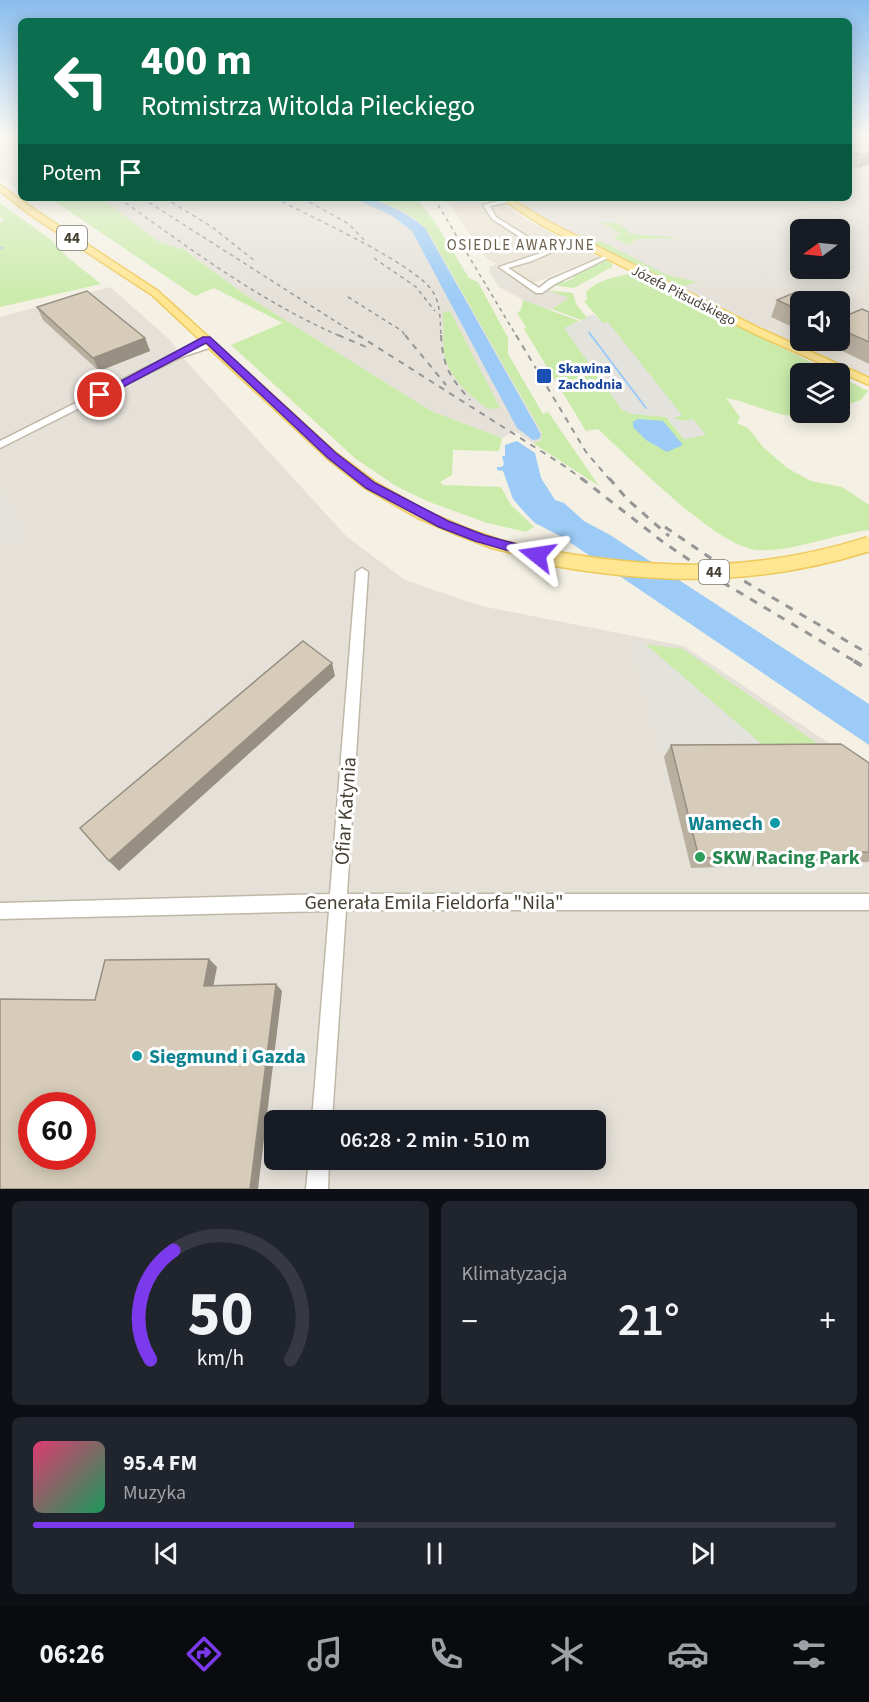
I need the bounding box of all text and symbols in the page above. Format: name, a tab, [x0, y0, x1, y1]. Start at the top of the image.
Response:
text: 400 m	[141, 31, 252, 91]
icon: left	[42, 42, 120, 120]
text: Rotmistrza Witolda Pileckiego	[141, 87, 475, 126]
icon: arrive	[114, 156, 147, 189]
text: Potem	[42, 157, 102, 189]
north arrow	[790, 219, 850, 279]
map controls	[790, 219, 850, 423]
road number: 44	[57, 226, 87, 250]
district label: OSIEDLE AWARYJNE	[447, 235, 595, 256]
street label: Józefa Piłsudskiego	[628, 261, 739, 331]
button: sound	[790, 291, 850, 351]
place label: Skawina Zachodnia	[558, 359, 622, 395]
button: layers	[790, 363, 850, 423]
marker: Skawina Zachodnia	[535, 367, 553, 385]
pin	[74, 369, 125, 420]
icon: arrive	[83, 378, 116, 411]
position arrow	[505, 523, 569, 587]
road number: 44	[699, 560, 729, 584]
street label: Ofiar Katynia	[328, 756, 364, 866]
place label: Wamech	[688, 810, 763, 838]
marker: Wamech	[768, 816, 782, 830]
place label: SKW Racing Park	[712, 844, 860, 872]
marker: SKW Racing Park	[693, 850, 707, 864]
street label: Generała Emila Fieldorfa "Nila"	[304, 889, 564, 917]
place label: Siegmund i Gazda	[149, 1043, 306, 1071]
marker: Siegmund i Gazda	[130, 1049, 144, 1063]
speed limit sign: 60	[18, 1092, 96, 1170]
text: 06:28 · 2 min · 510 m	[340, 1124, 530, 1156]
text: Klimatyzacja	[462, 1260, 567, 1288]
text: 50	[187, 1270, 253, 1359]
text: 21°	[618, 1289, 680, 1353]
text: −	[462, 1298, 478, 1345]
text: +	[820, 1298, 836, 1345]
text: km/h	[196, 1343, 244, 1374]
text: 95.4 FM	[123, 1447, 197, 1479]
text: Muzyka	[123, 1479, 186, 1507]
icon: previous	[150, 1537, 183, 1570]
icon: pause	[418, 1537, 451, 1570]
icon: next	[686, 1537, 719, 1570]
icon: directions	[183, 1633, 225, 1675]
icon: music	[304, 1633, 346, 1675]
icon: phone	[425, 1633, 467, 1675]
icon: climate	[546, 1633, 588, 1675]
icon: car	[667, 1633, 709, 1675]
icon: filters	[788, 1633, 830, 1675]
text: 06:26	[39, 1635, 105, 1674]

